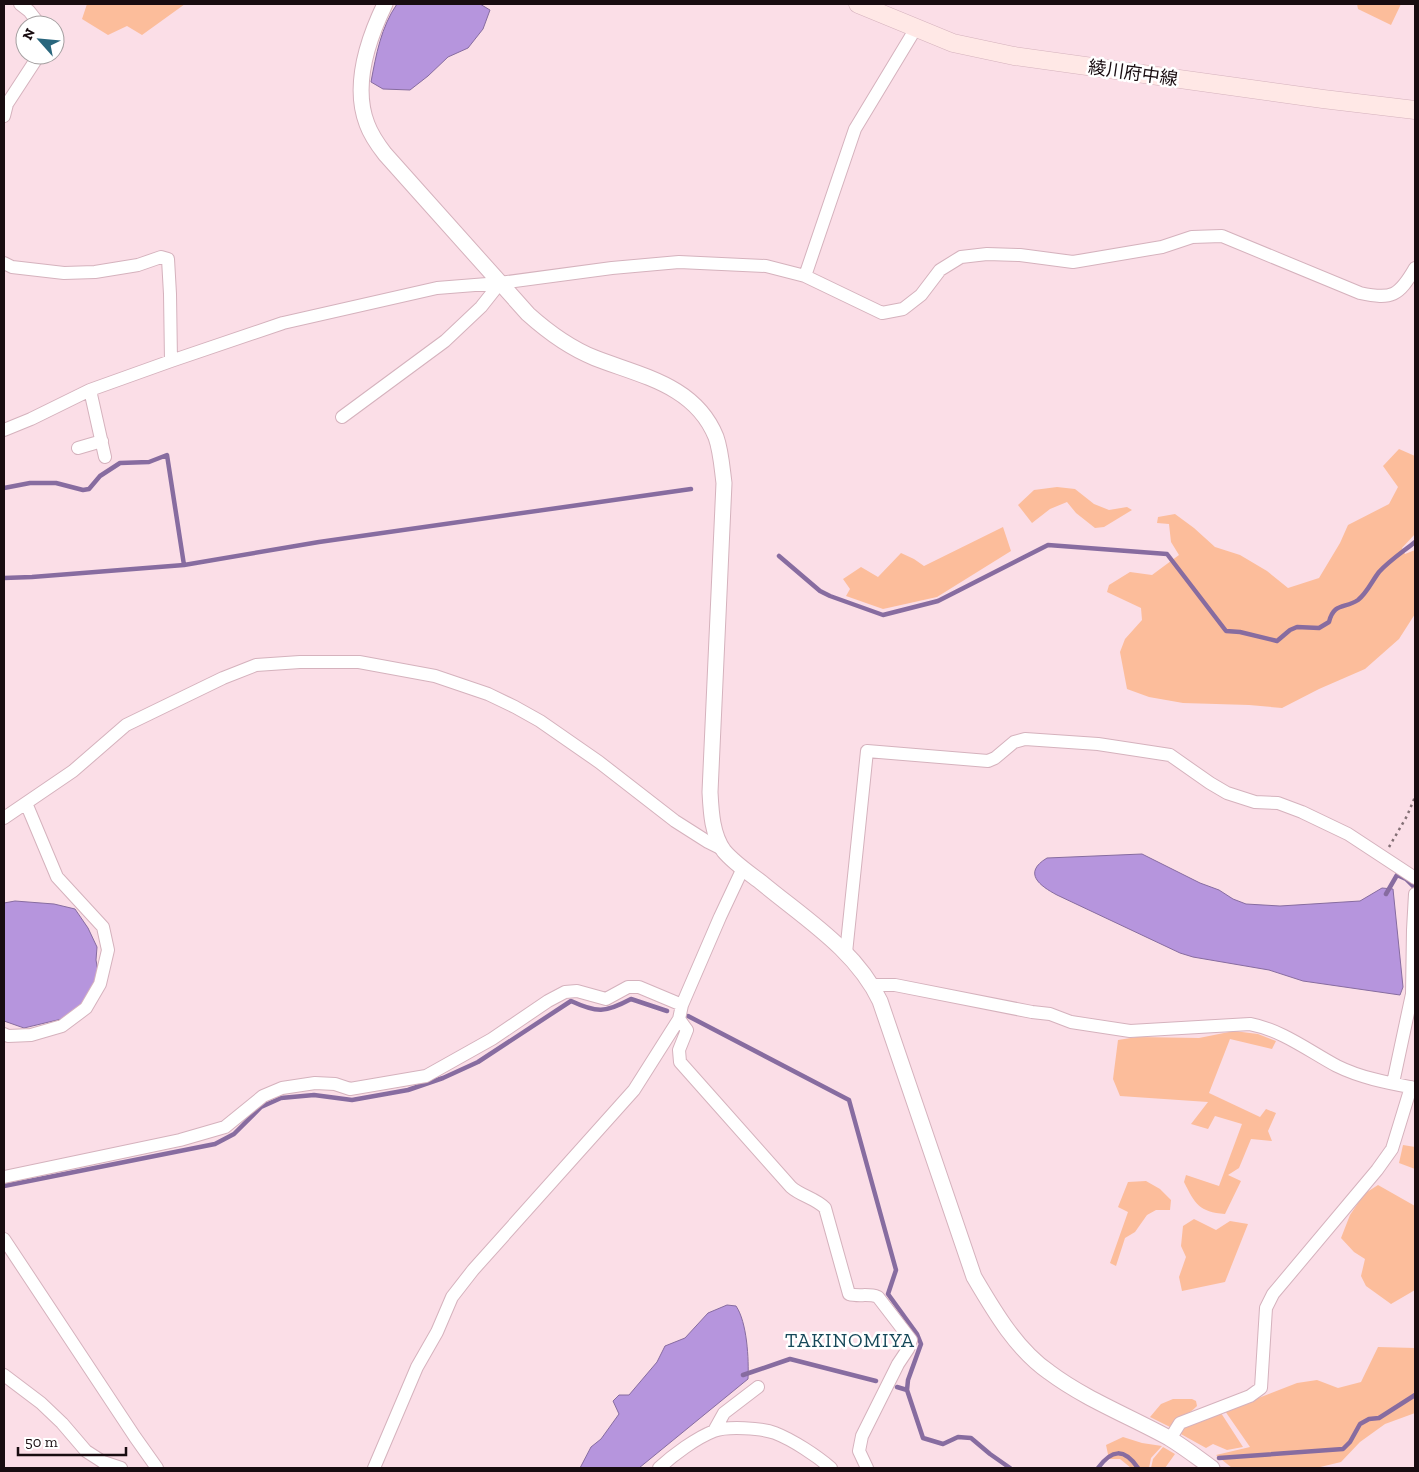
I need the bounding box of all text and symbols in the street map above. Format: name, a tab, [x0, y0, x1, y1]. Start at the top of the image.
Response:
north arrow	[15, 15, 65, 65]
text: N	[19, 25, 39, 43]
street label: 綾川府中線	[1087, 56, 1179, 90]
district label: TAKINOMIYA	[785, 1328, 915, 1352]
scale bar	[18, 1424, 125, 1456]
text: 50 m	[25, 1433, 58, 1451]

